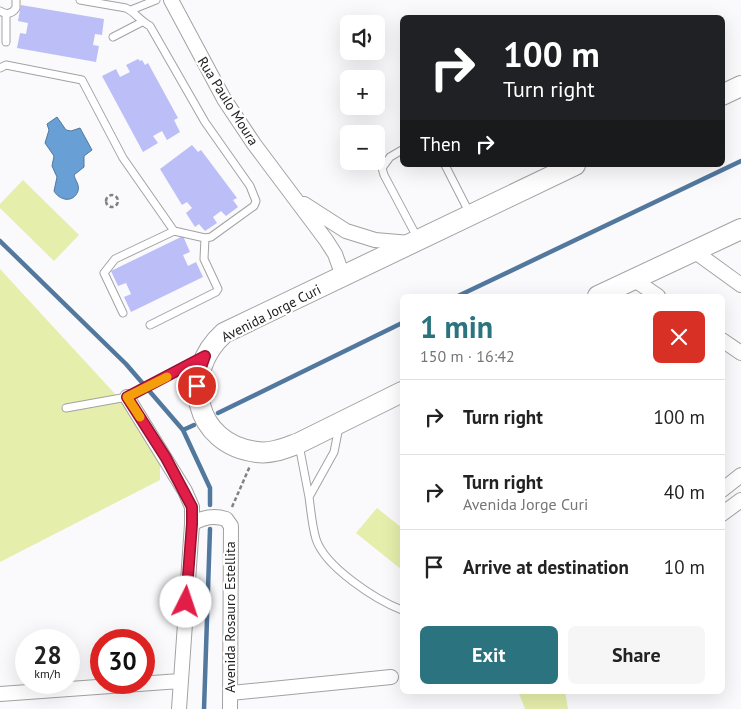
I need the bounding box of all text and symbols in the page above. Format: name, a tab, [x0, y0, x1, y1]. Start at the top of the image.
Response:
map controls	[340, 15, 385, 170]
button: sound	[340, 15, 385, 60]
text: 100 m	[503, 31, 600, 77]
icon: right	[420, 35, 485, 100]
street label: Rua Paulo Moura	[193, 53, 263, 149]
button: +	[340, 70, 385, 115]
text: Turn right	[503, 75, 595, 103]
button: −	[340, 125, 385, 170]
icon: right	[471, 130, 499, 158]
text: Then	[420, 132, 461, 156]
street label: Avenida Jorge Curi	[218, 280, 324, 346]
text: 1 min	[420, 307, 493, 346]
button: close	[653, 311, 705, 363]
text: 150 m · 16:42	[420, 346, 515, 366]
pin	[176, 365, 218, 407]
icon: arrive	[183, 372, 211, 400]
icon: right	[420, 403, 448, 431]
text: Turn right	[463, 405, 543, 429]
text: 100 m	[653, 405, 705, 429]
text: Turn right	[463, 470, 543, 494]
icon: right	[420, 478, 448, 506]
text: 40 m	[664, 480, 705, 504]
text: Avenida Jorge Curi	[463, 494, 588, 514]
street label: Avenida Rosauro Estellita	[221, 541, 239, 693]
icon: arrive	[420, 553, 448, 581]
text: Arrive at destination	[463, 555, 629, 579]
text: 10 m	[664, 555, 705, 579]
position arrow	[159, 575, 211, 627]
button: Exit	[420, 626, 558, 684]
button: Share	[568, 626, 705, 684]
speed limit sign: 30	[90, 629, 155, 694]
text: 28	[33, 639, 62, 671]
text: km/h	[34, 666, 61, 681]

